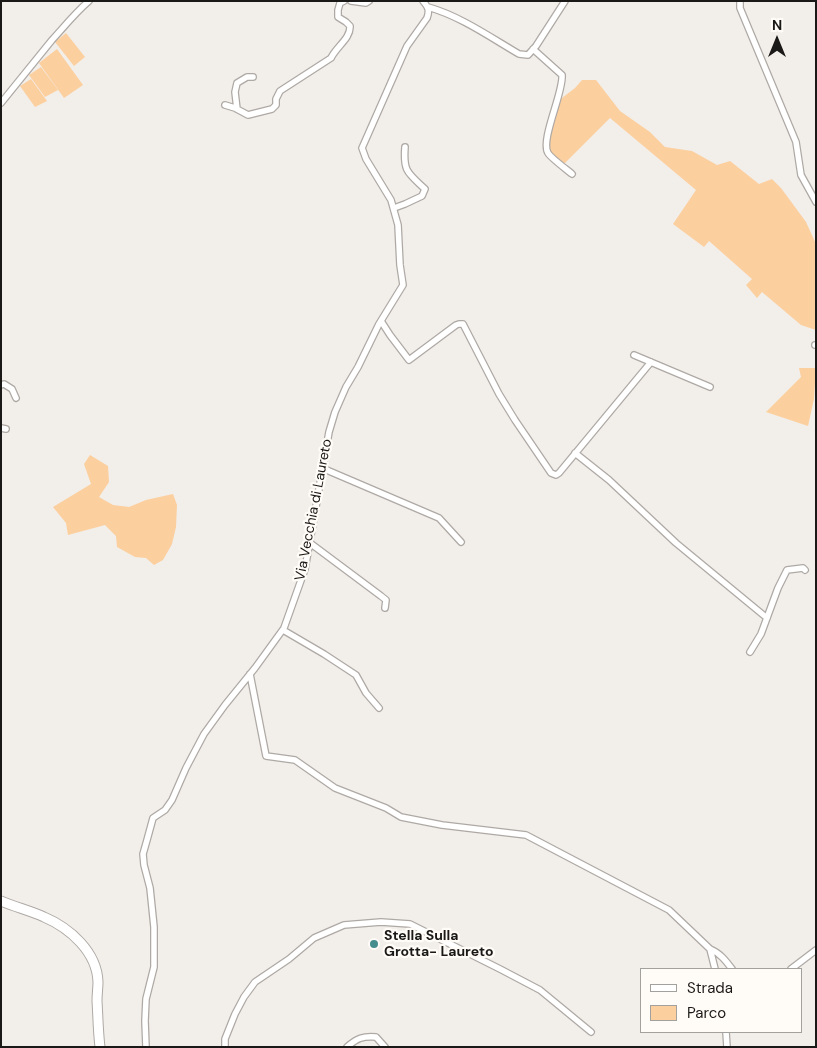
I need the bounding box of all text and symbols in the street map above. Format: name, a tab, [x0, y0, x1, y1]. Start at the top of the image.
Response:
north arrow	[752, 15, 802, 65]
text: N	[772, 16, 782, 34]
street label: Via Vecchia di Laureto	[292, 438, 336, 582]
place label: Stella Sulla Grotta- Laureto	[384, 928, 493, 960]
marker: Stella Sulla Grotta- Laureto	[368, 938, 380, 950]
legend	[640, 968, 802, 1033]
text: Strada	[687, 978, 733, 998]
text: Parco	[687, 1003, 726, 1023]

